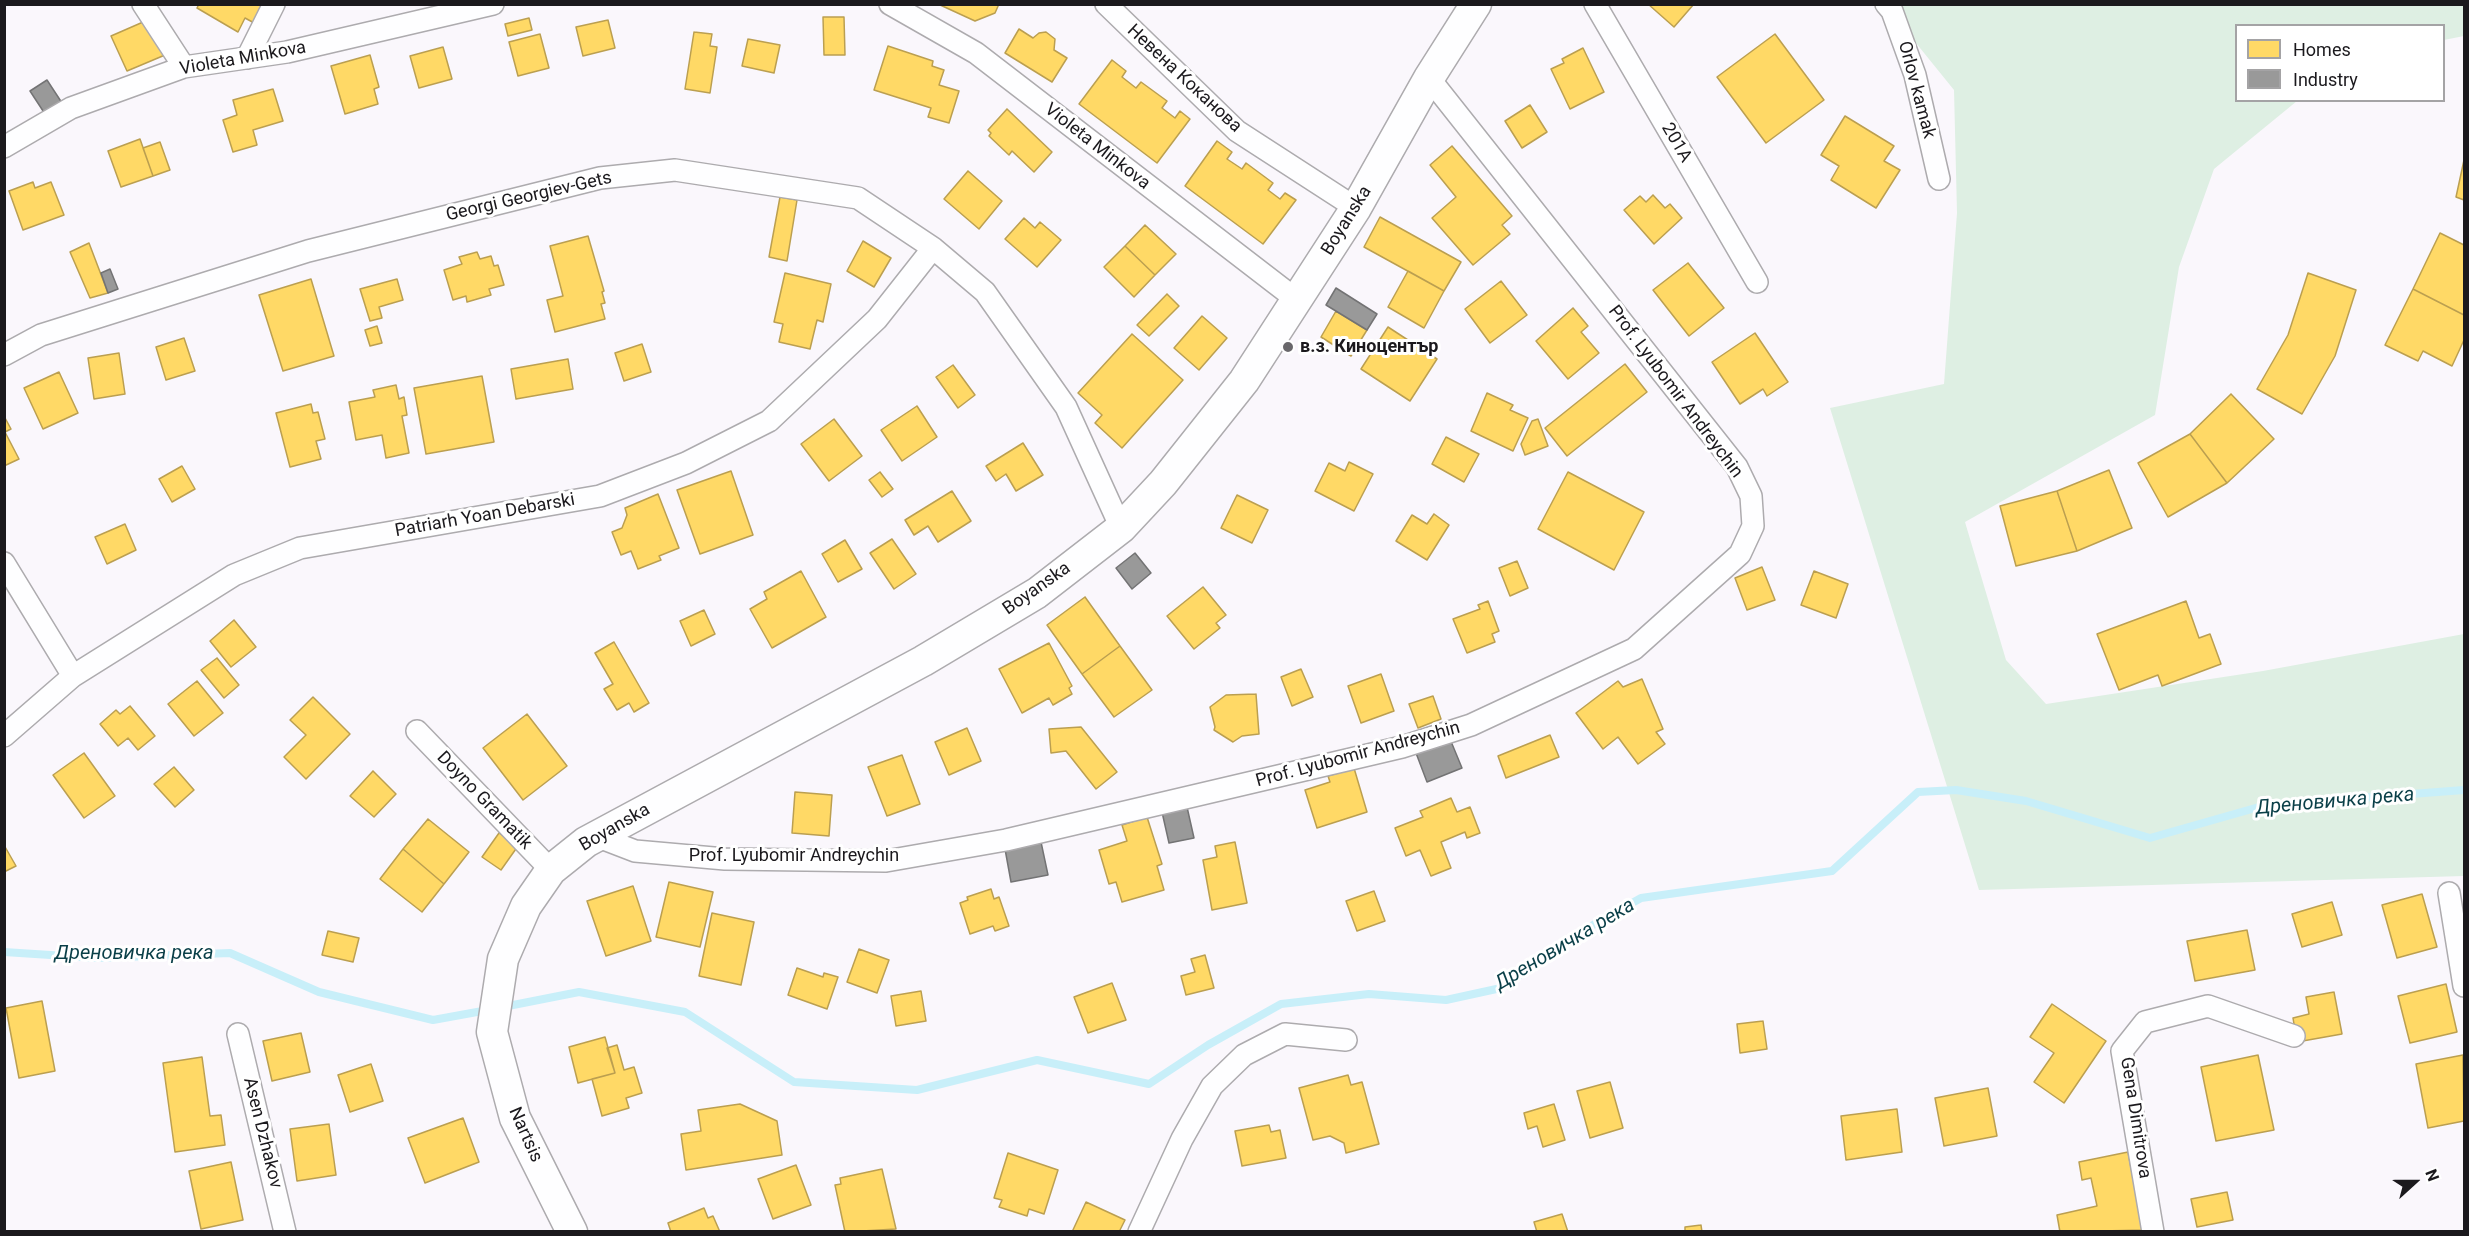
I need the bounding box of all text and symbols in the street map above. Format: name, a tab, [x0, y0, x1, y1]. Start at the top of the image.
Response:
street label: Невена Коканова	[1122, 20, 1246, 138]
legend	[2235, 24, 2445, 102]
street label: Violeta Minkova	[178, 37, 308, 81]
street label: Orlov kamak	[1893, 39, 1939, 141]
text: Homes	[2293, 39, 2351, 60]
text: Industry	[2293, 69, 2358, 90]
street label: Violeta Minkova	[1040, 99, 1154, 195]
street label: 201А	[1656, 119, 1696, 167]
street label: Georgi Georgiev-Gets	[444, 167, 614, 227]
street label: Boyanska	[1317, 182, 1377, 260]
street label: Prof. Lyubomir Andreychin	[1603, 302, 1747, 482]
place label: в.з. Киноцентър	[1300, 336, 1438, 358]
marker: в.з. Киноцентър	[1281, 340, 1295, 354]
street label: Patriarh Yoan Debarski	[393, 490, 577, 542]
street label: Boyanska	[999, 558, 1075, 620]
street label: Prof. Lyubomir Andreychin	[1254, 717, 1462, 793]
street label: Doyno Gramatik	[432, 747, 536, 855]
water label: Дреновичка река	[2255, 783, 2415, 821]
street label: Boyanska	[576, 799, 654, 857]
street label: Prof. Lyubomir Andreychin	[689, 845, 899, 867]
water label: Дреновичка река	[1491, 894, 1639, 996]
water label: Дреновичка река	[54, 942, 214, 966]
street label: Gena Dimitrova	[2115, 1056, 2155, 1180]
street label: Asen Dzhakov	[238, 1075, 286, 1191]
street label: Nartsis	[503, 1104, 547, 1166]
north arrow	[2385, 1152, 2445, 1212]
text: N	[2421, 1167, 2443, 1184]

